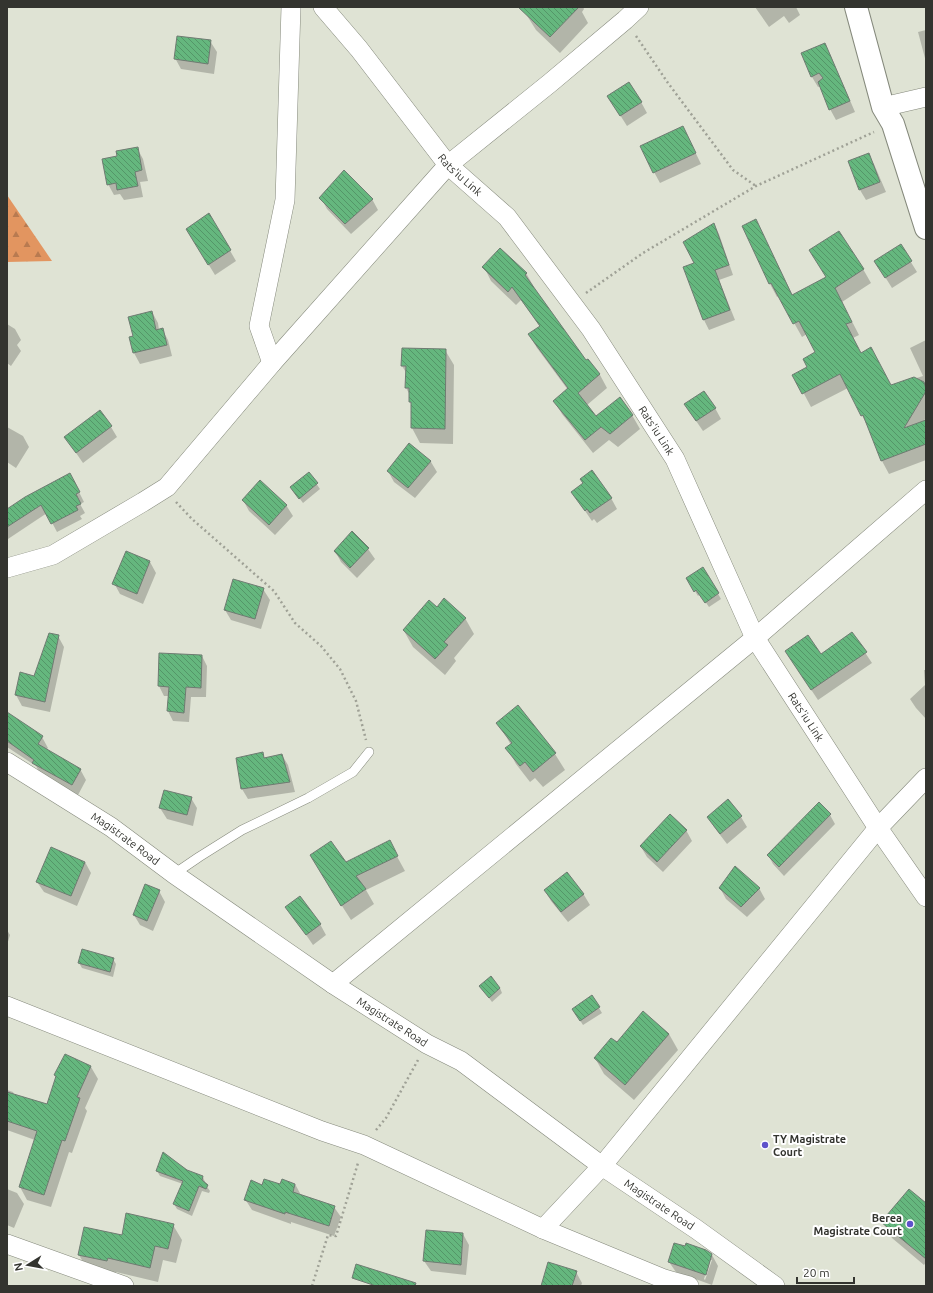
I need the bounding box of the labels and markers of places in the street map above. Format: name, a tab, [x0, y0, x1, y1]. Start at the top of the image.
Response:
place label: TY Magistrate Court	[773, 1133, 846, 1158]
marker: TY Magistrate Court	[760, 1140, 770, 1150]
place label: Berea Magistrate Court	[814, 1212, 902, 1237]
marker: Berea Magistrate Court	[905, 1219, 915, 1229]

